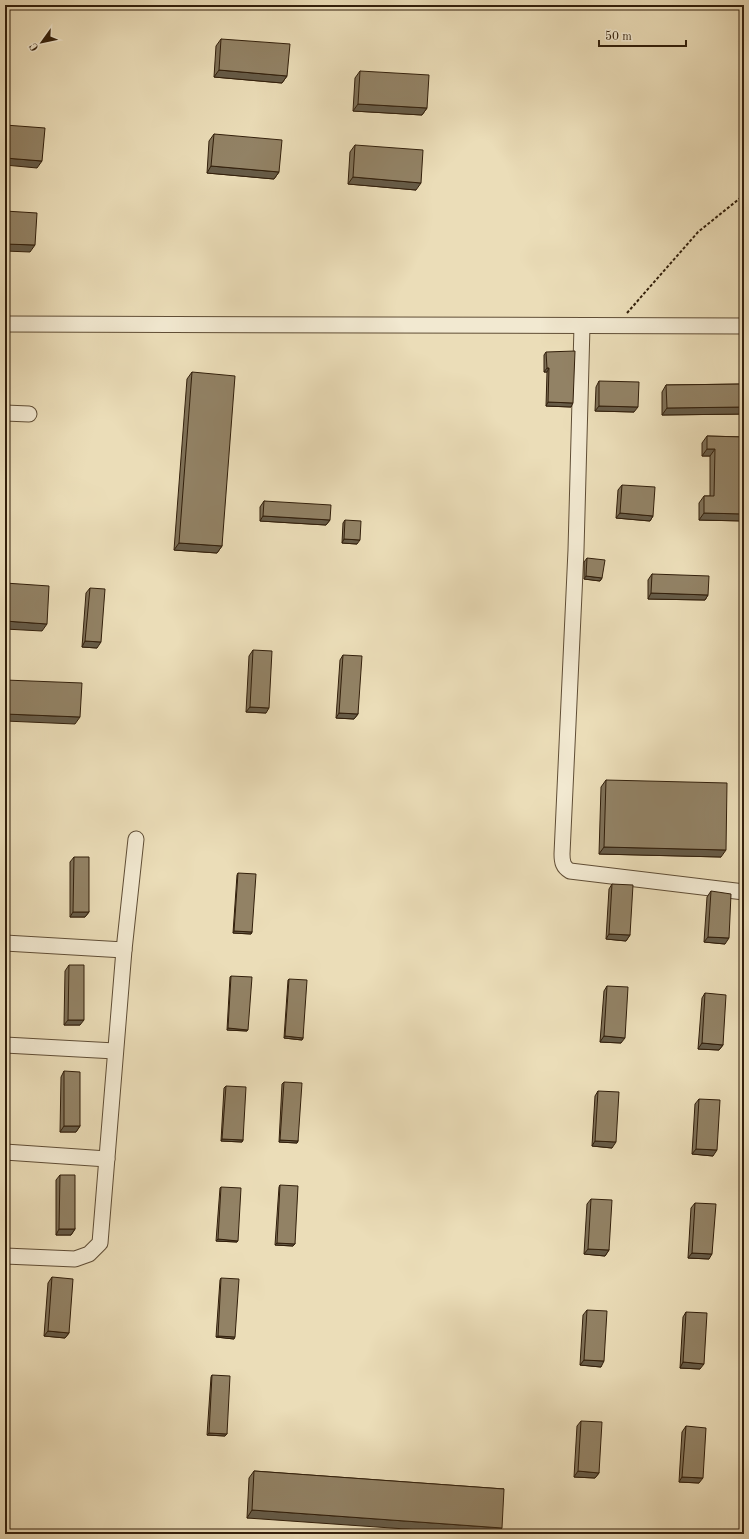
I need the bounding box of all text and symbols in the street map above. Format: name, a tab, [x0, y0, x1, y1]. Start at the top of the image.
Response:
north arrow	[22, 22, 62, 62]
scale bar	[599, 22, 686, 48]
text: 50 m	[605, 30, 632, 43]
text: С	[28, 41, 41, 53]

